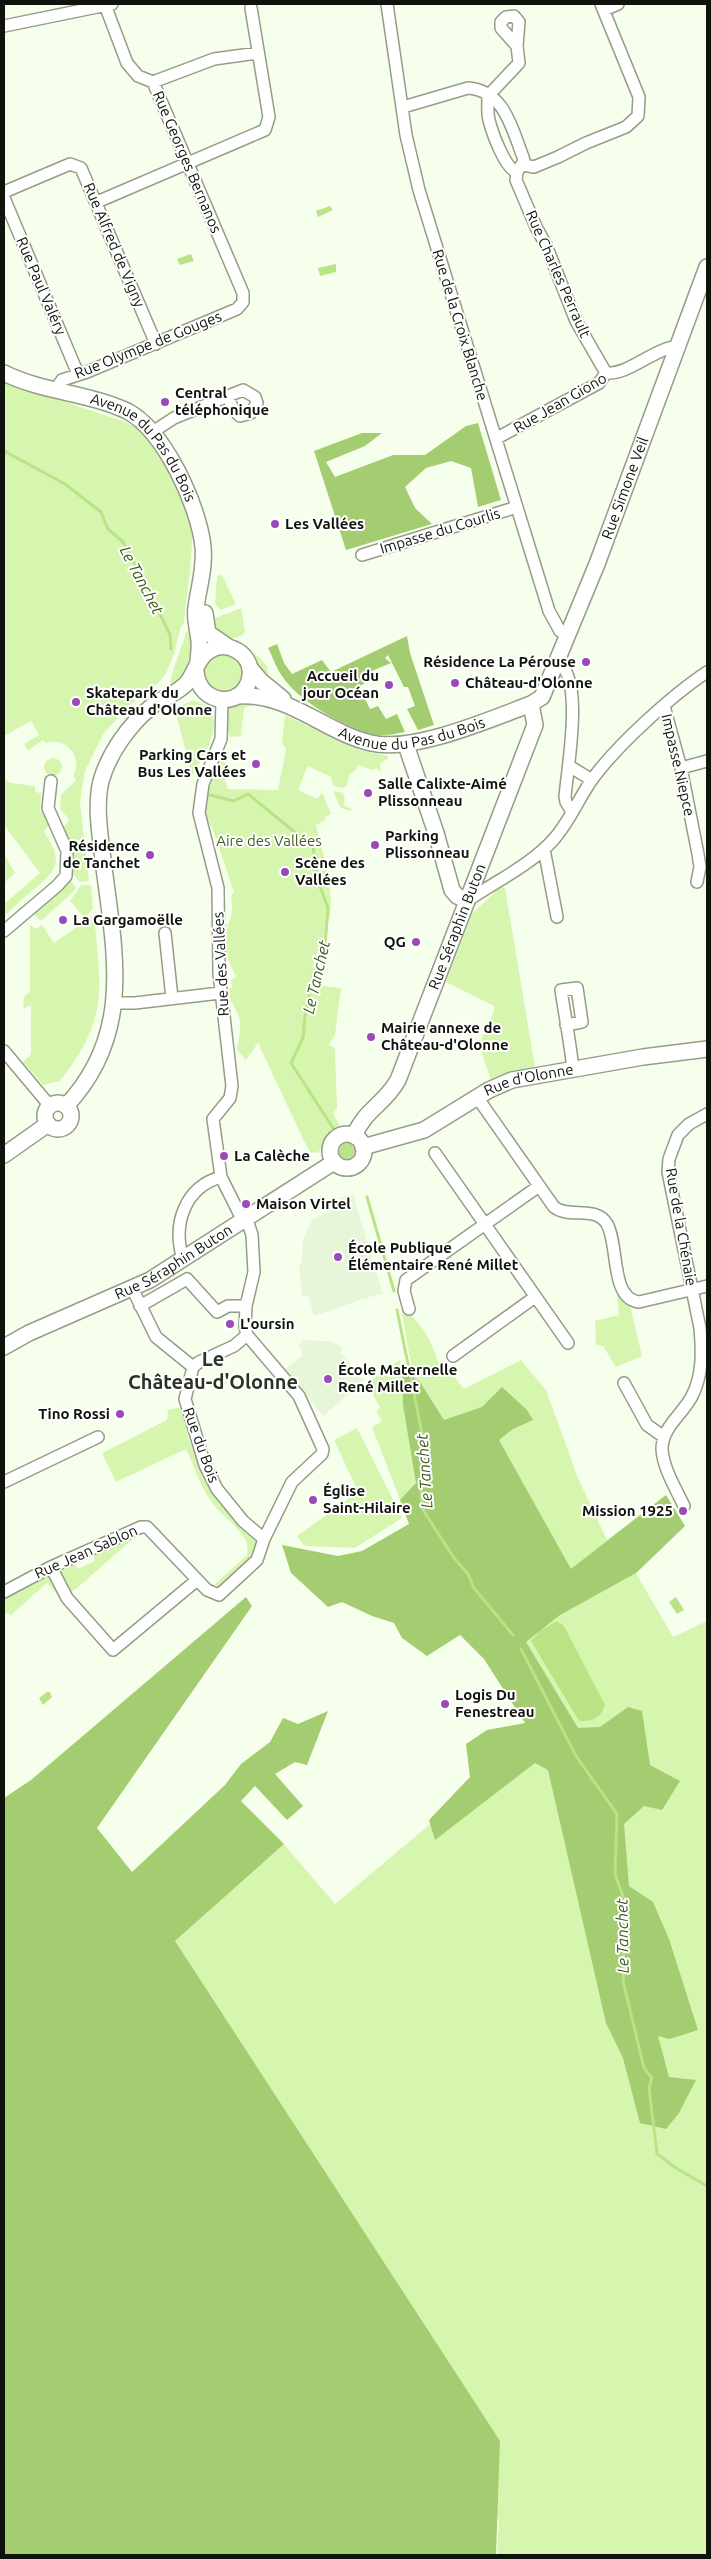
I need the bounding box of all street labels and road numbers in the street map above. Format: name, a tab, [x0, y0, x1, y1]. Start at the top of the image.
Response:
street label: Rue Georges Bernanos	[150, 88, 225, 235]
street label: Rue Alfred de Vigny	[81, 180, 148, 310]
street label: Rue Charles Perrault	[523, 208, 594, 340]
street label: Rue Paul Valéry	[13, 234, 70, 337]
street label: Rue de la Croix Blanche	[429, 247, 492, 402]
street label: Rue Olympe de Gouges	[72, 307, 224, 382]
street label: Rue Jean Giono	[510, 369, 609, 436]
street label: Avenue du Pas du Bois	[89, 390, 199, 504]
street label: Rue Simone Veil	[598, 434, 651, 542]
street label: Impasse du Courlis	[378, 504, 502, 557]
street label: Impasse Niepce	[658, 712, 699, 818]
street label: Avenue du Pas du Bois	[336, 713, 487, 753]
street label: Rue Séraphin Buton	[425, 861, 489, 992]
street label: Rue des Vallées	[209, 911, 232, 1017]
street label: Rue d'Olonne	[481, 1060, 575, 1099]
street label: Rue de la Chénaie	[663, 1167, 700, 1287]
street label: Rue Séraphin Buton	[112, 1221, 235, 1302]
street label: Rue du Bois	[180, 1405, 223, 1485]
street label: Rue Jean Sablon	[32, 1521, 140, 1582]

